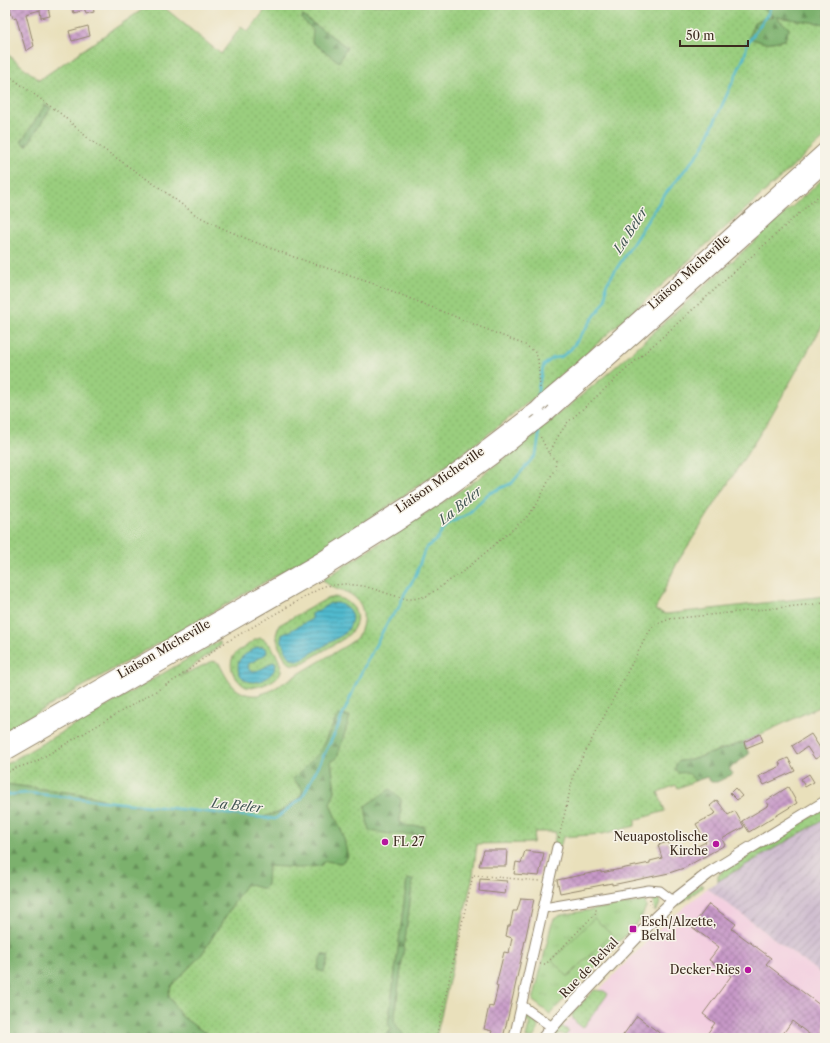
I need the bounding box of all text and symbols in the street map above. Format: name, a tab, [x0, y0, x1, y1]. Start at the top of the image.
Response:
scale bar	[680, 22, 748, 48]
text: 50 m	[686, 28, 715, 43]
water label: La Beler	[609, 203, 651, 257]
street label: Liaison Micheville	[645, 231, 733, 312]
street label: Liaison Micheville	[392, 443, 487, 516]
water label: La Beler	[434, 482, 486, 528]
street label: Liaison Micheville	[115, 616, 213, 681]
water label: La Beler	[210, 794, 264, 816]
place label: Neuapostolische Kirche	[613, 829, 708, 858]
place label: FL 27	[393, 834, 424, 849]
marker: FL 27	[380, 837, 390, 847]
marker: Neuapostolische Kirche	[711, 839, 721, 849]
place label: Esch/Alzette, Belval	[641, 914, 716, 943]
marker: Esch/Alzette, Belval	[628, 924, 638, 934]
street label: Rue de Belval	[556, 934, 621, 1001]
place label: Decker-Ries	[670, 962, 740, 977]
marker: Decker-Ries	[743, 965, 753, 975]

